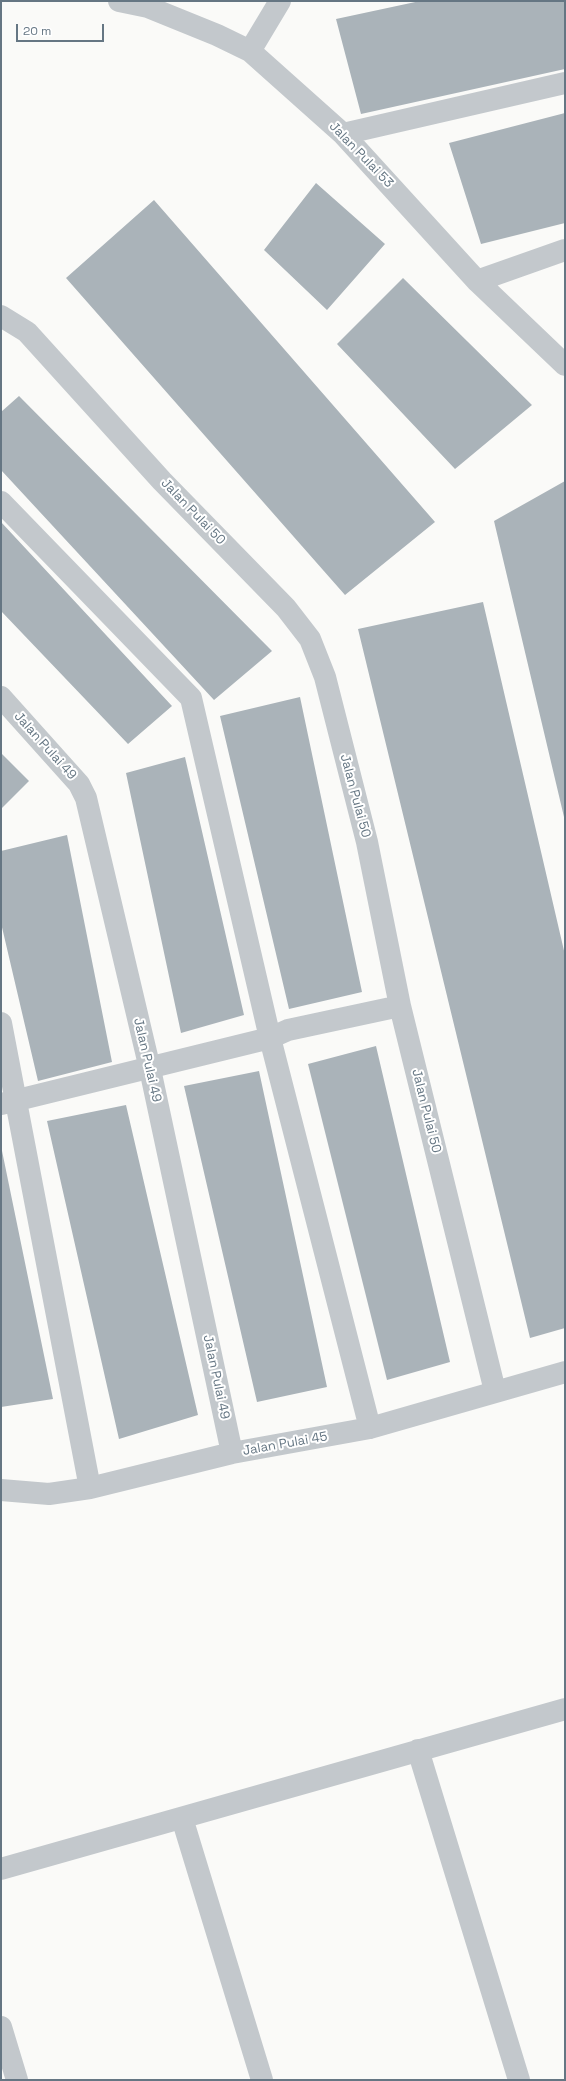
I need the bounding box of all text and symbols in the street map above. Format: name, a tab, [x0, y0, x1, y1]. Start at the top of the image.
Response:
scale bar	[18, 16, 106, 42]
text: 20 m	[23, 23, 51, 39]
street label: Jalan Pulai 53	[326, 119, 396, 191]
street label: Jalan Pulai 50	[158, 476, 228, 548]
street label: Jalan Pulai 49	[10, 709, 80, 783]
street label: Jalan Pulai 50	[336, 752, 374, 840]
street label: Jalan Pulai 49	[130, 1016, 164, 1104]
street label: Jalan Pulai 50	[408, 1067, 444, 1155]
street label: Jalan Pulai 49	[199, 1333, 233, 1421]
street label: Jalan Pulai 45	[241, 1429, 329, 1459]

